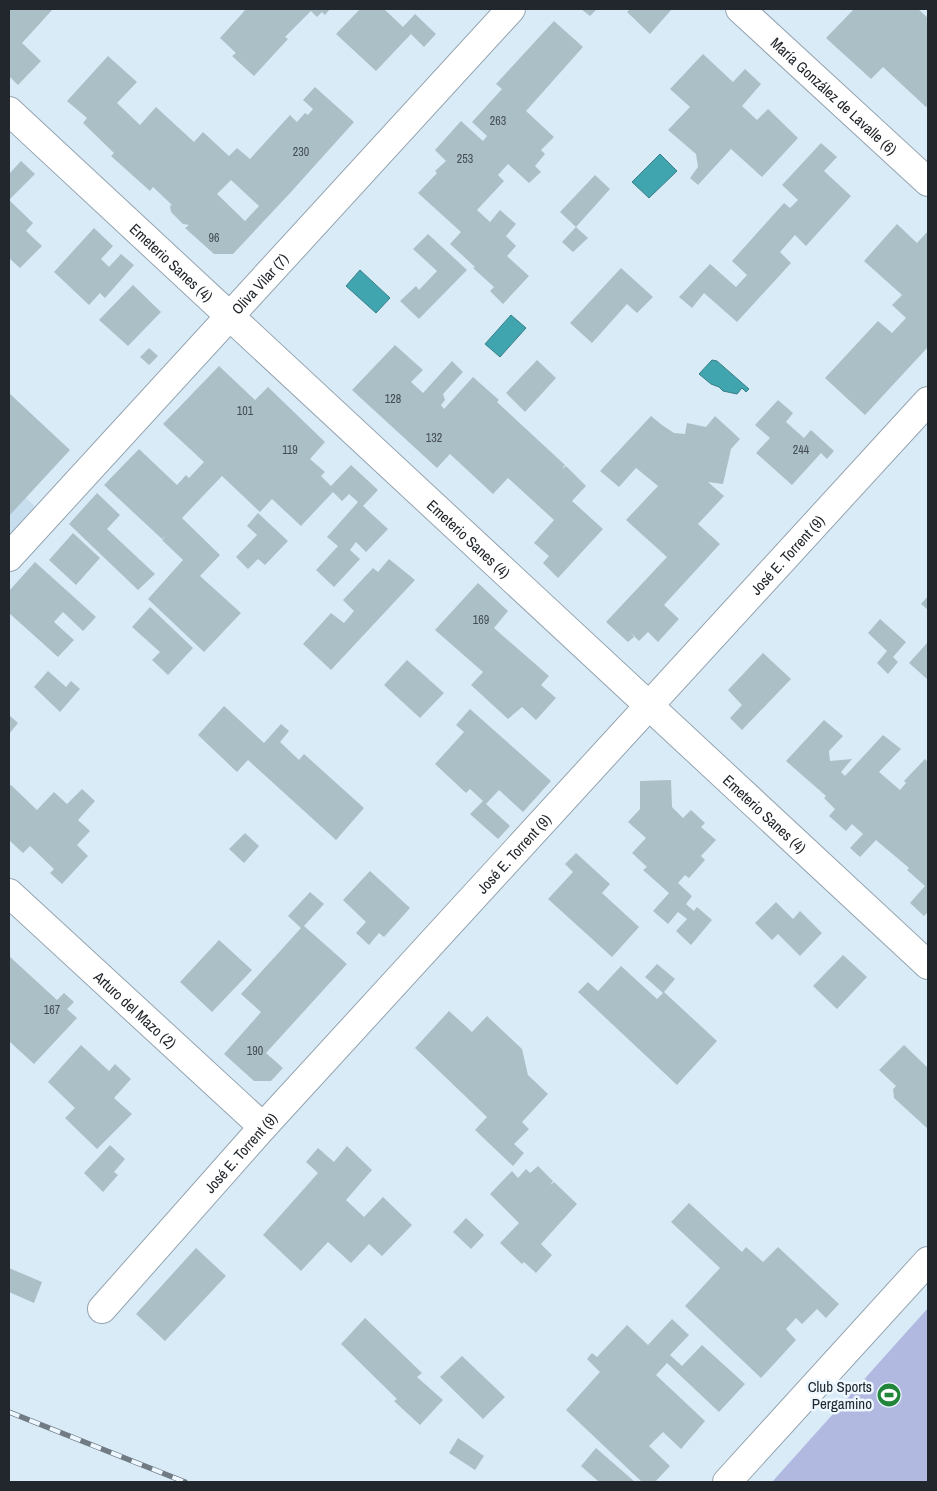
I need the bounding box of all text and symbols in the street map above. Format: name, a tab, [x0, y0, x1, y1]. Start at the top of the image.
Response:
street label: María González de Lavalle (6)	[766, 32, 902, 159]
house number: 263	[490, 113, 506, 129]
house number: 230	[293, 144, 309, 160]
house number: 253	[457, 151, 473, 167]
street label: Emeterio Sanes (4)	[125, 218, 218, 306]
house number: 96	[209, 230, 219, 246]
street label: Oliva Vilar (7)	[226, 248, 293, 318]
house number: 128	[385, 391, 401, 407]
house number: 101	[237, 403, 254, 419]
house number: 132	[426, 430, 442, 446]
house number: 119	[282, 442, 298, 458]
house number: 244	[793, 442, 810, 458]
street label: Emeterio Sanes (4)	[423, 494, 515, 583]
street label: José E. Torrent (9)	[745, 510, 829, 599]
house number: 169	[473, 612, 489, 628]
street label: Emeterio Sanes (4)	[719, 769, 811, 858]
street label: José E. Torrent (9)	[472, 809, 555, 898]
street label: Arturo del Mazo (2)	[89, 965, 181, 1053]
house number: 167	[44, 1002, 61, 1018]
house number: 190	[247, 1043, 263, 1059]
street label: José E. Torrent (9)	[199, 1108, 282, 1197]
place label: Club Sports Pergamino	[808, 1376, 872, 1414]
sports icon: Club Sports Pergamino	[876, 1382, 902, 1408]

